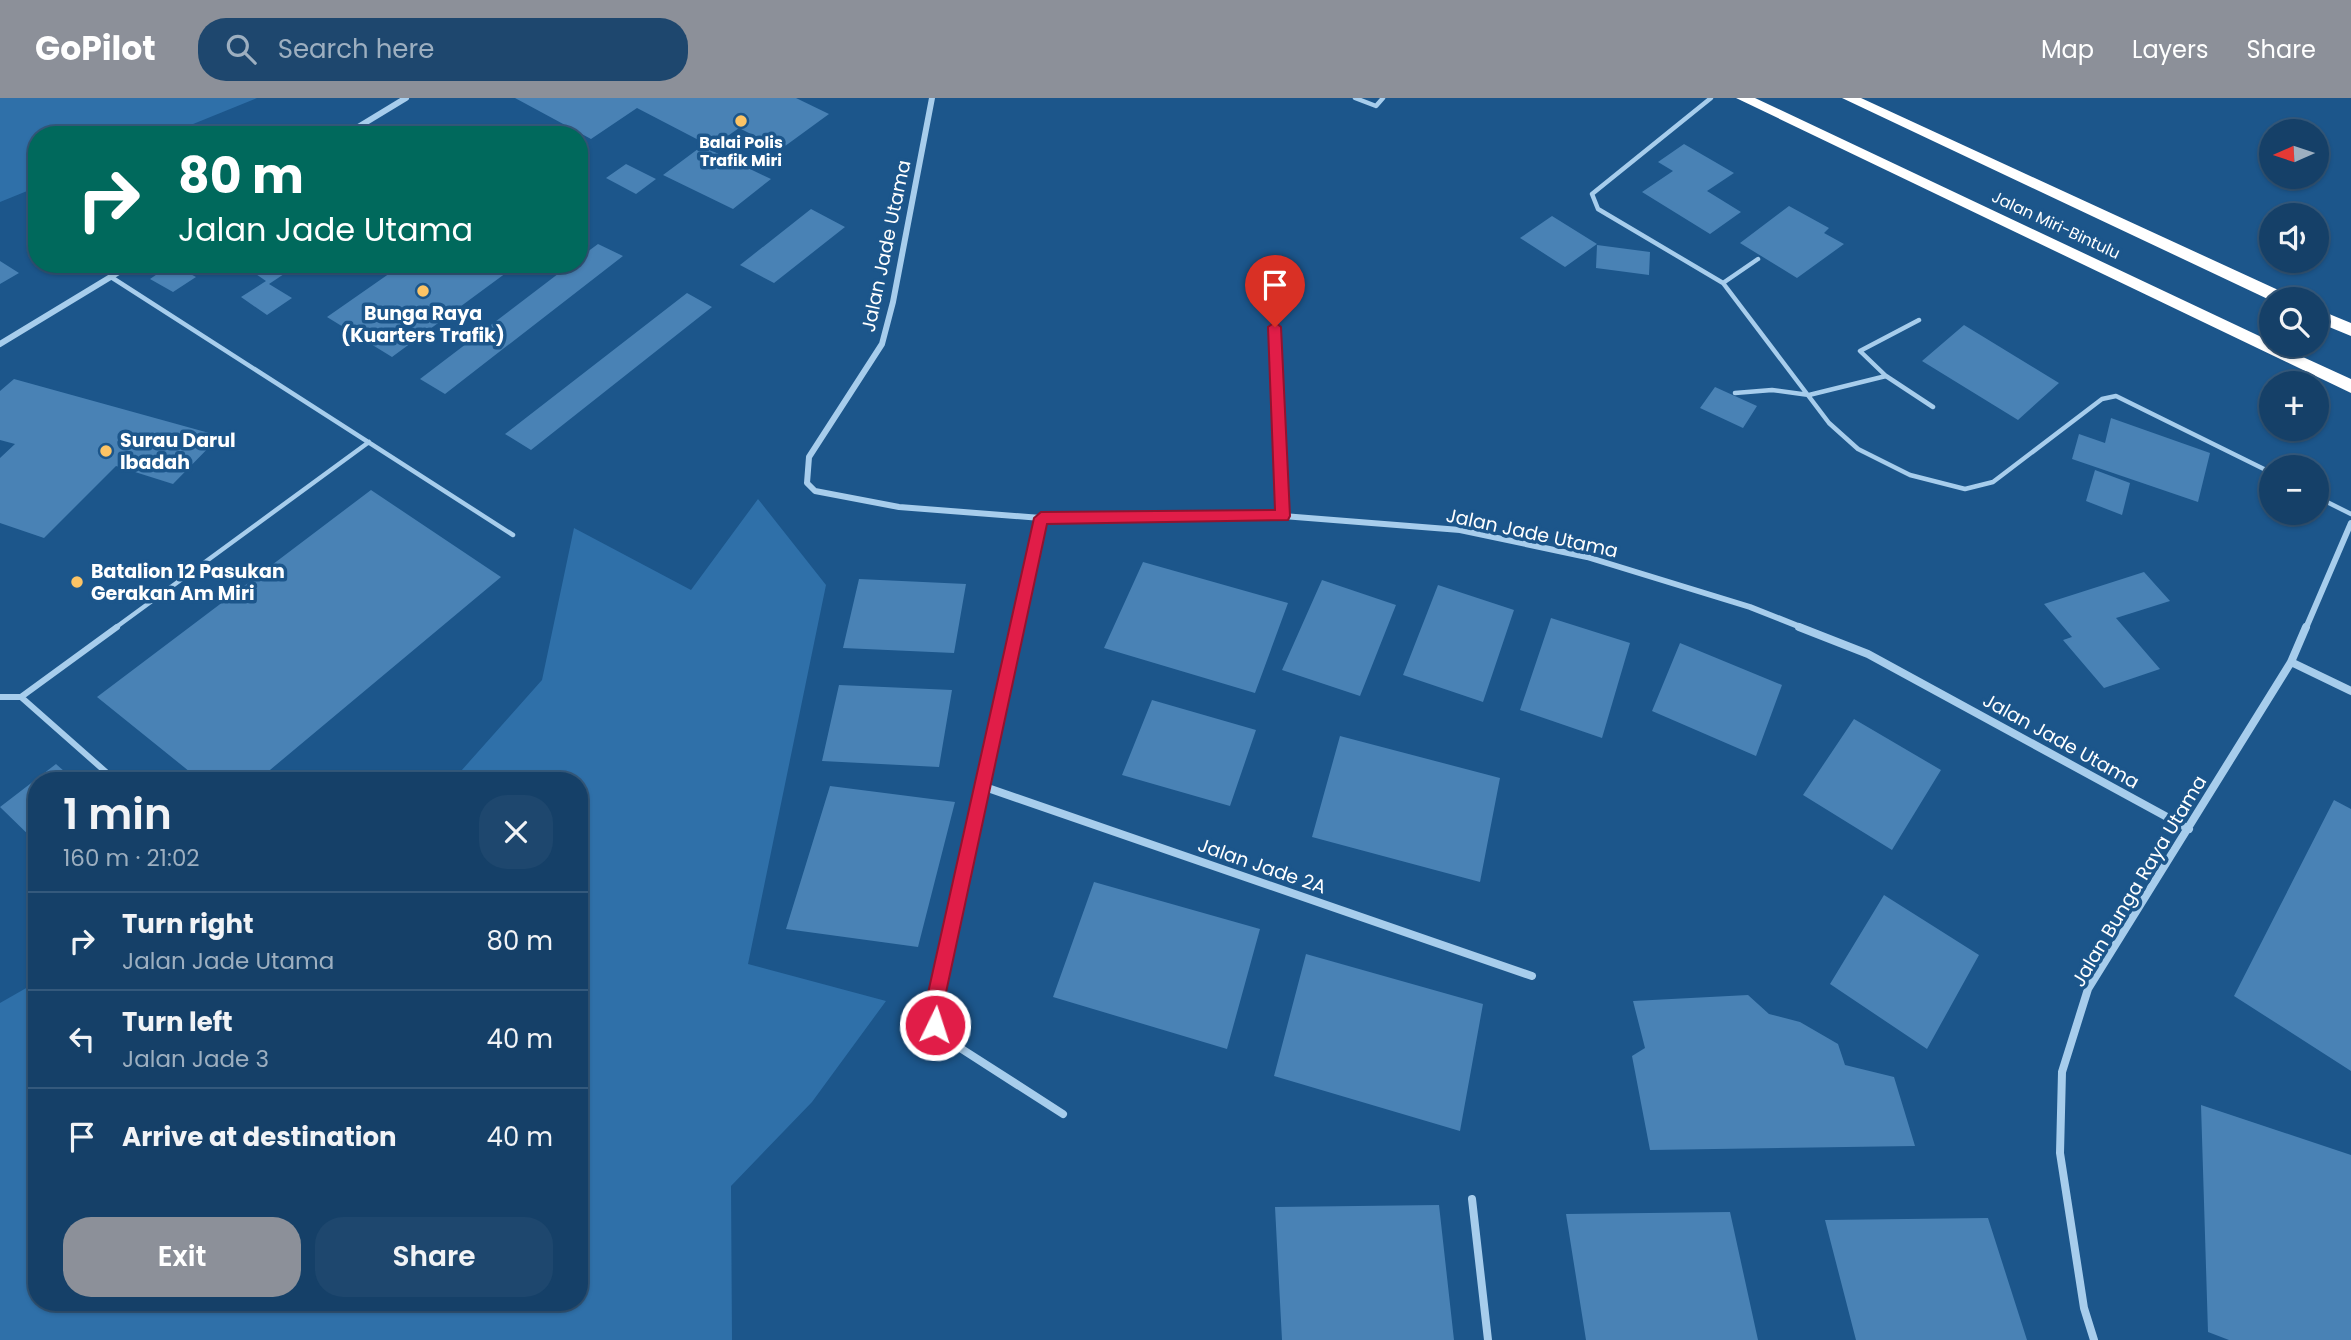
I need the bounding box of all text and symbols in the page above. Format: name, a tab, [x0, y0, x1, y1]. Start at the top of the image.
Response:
search box	[198, 18, 688, 81]
text: GoPilot	[35, 25, 156, 72]
icon: search	[222, 30, 260, 68]
text: Search here	[278, 31, 434, 67]
text: Map	[2041, 33, 2094, 66]
text: Layers	[2132, 33, 2208, 66]
text: Share	[2246, 33, 2316, 66]
marker: Balai Polis Trafik Miri	[733, 113, 749, 129]
north arrow	[2259, 119, 2329, 189]
map controls	[2259, 119, 2329, 525]
place label: Balai Polis Trafik Miri	[699, 131, 783, 172]
text: 80 m	[178, 142, 304, 210]
icon: right	[63, 154, 154, 245]
street label: Jalan Jade Utama	[855, 157, 917, 335]
street label: Jalan Miri-Bintulu	[1988, 185, 2124, 265]
button: sound	[2259, 203, 2329, 273]
text: Jalan Jade Utama	[178, 207, 473, 252]
pin	[1245, 255, 1305, 327]
icon: arrive	[1256, 266, 1294, 304]
marker: Bunga Raya (Kuarters Trafik)	[415, 283, 431, 299]
button: search	[2259, 287, 2329, 357]
place label: Bunga Raya (Kuarters Trafik)	[341, 300, 505, 349]
button: +	[2259, 371, 2329, 441]
place label: Surau Darul Ibadah	[120, 427, 236, 476]
marker: Surau Darul Ibadah	[98, 443, 114, 459]
button: −	[2259, 455, 2329, 525]
street label: Jalan Jade Utama	[1443, 502, 1621, 564]
place label: Batalion 12 Pasukan Gerakan Am Miri	[91, 558, 285, 607]
marker: Batalion 12 Pasukan Gerakan Am Miri	[69, 574, 85, 590]
street label: Jalan Jade Utama	[1978, 687, 2144, 795]
street label: Jalan Bunga Raya Utama	[2065, 770, 2213, 992]
text: 1 min	[63, 785, 172, 844]
button: close	[479, 795, 553, 869]
street label: Jalan Jade 2A	[1194, 831, 1330, 901]
text: 160 m · 21:02	[63, 842, 200, 874]
text: Turn right	[122, 906, 254, 942]
icon: right	[63, 922, 101, 960]
text: 80 m	[487, 923, 553, 959]
text: Jalan Jade Utama	[122, 945, 334, 977]
position arrow	[898, 988, 972, 1062]
text: Turn left	[122, 1004, 233, 1040]
icon: left	[63, 1020, 101, 1058]
text: 40 m	[487, 1021, 553, 1057]
text: Jalan Jade 3	[122, 1043, 269, 1075]
icon: arrive	[63, 1118, 101, 1156]
text: Arrive at destination	[122, 1119, 397, 1155]
text: 40 m	[487, 1119, 553, 1155]
button: Exit	[63, 1217, 301, 1297]
button: Share	[315, 1217, 553, 1297]

